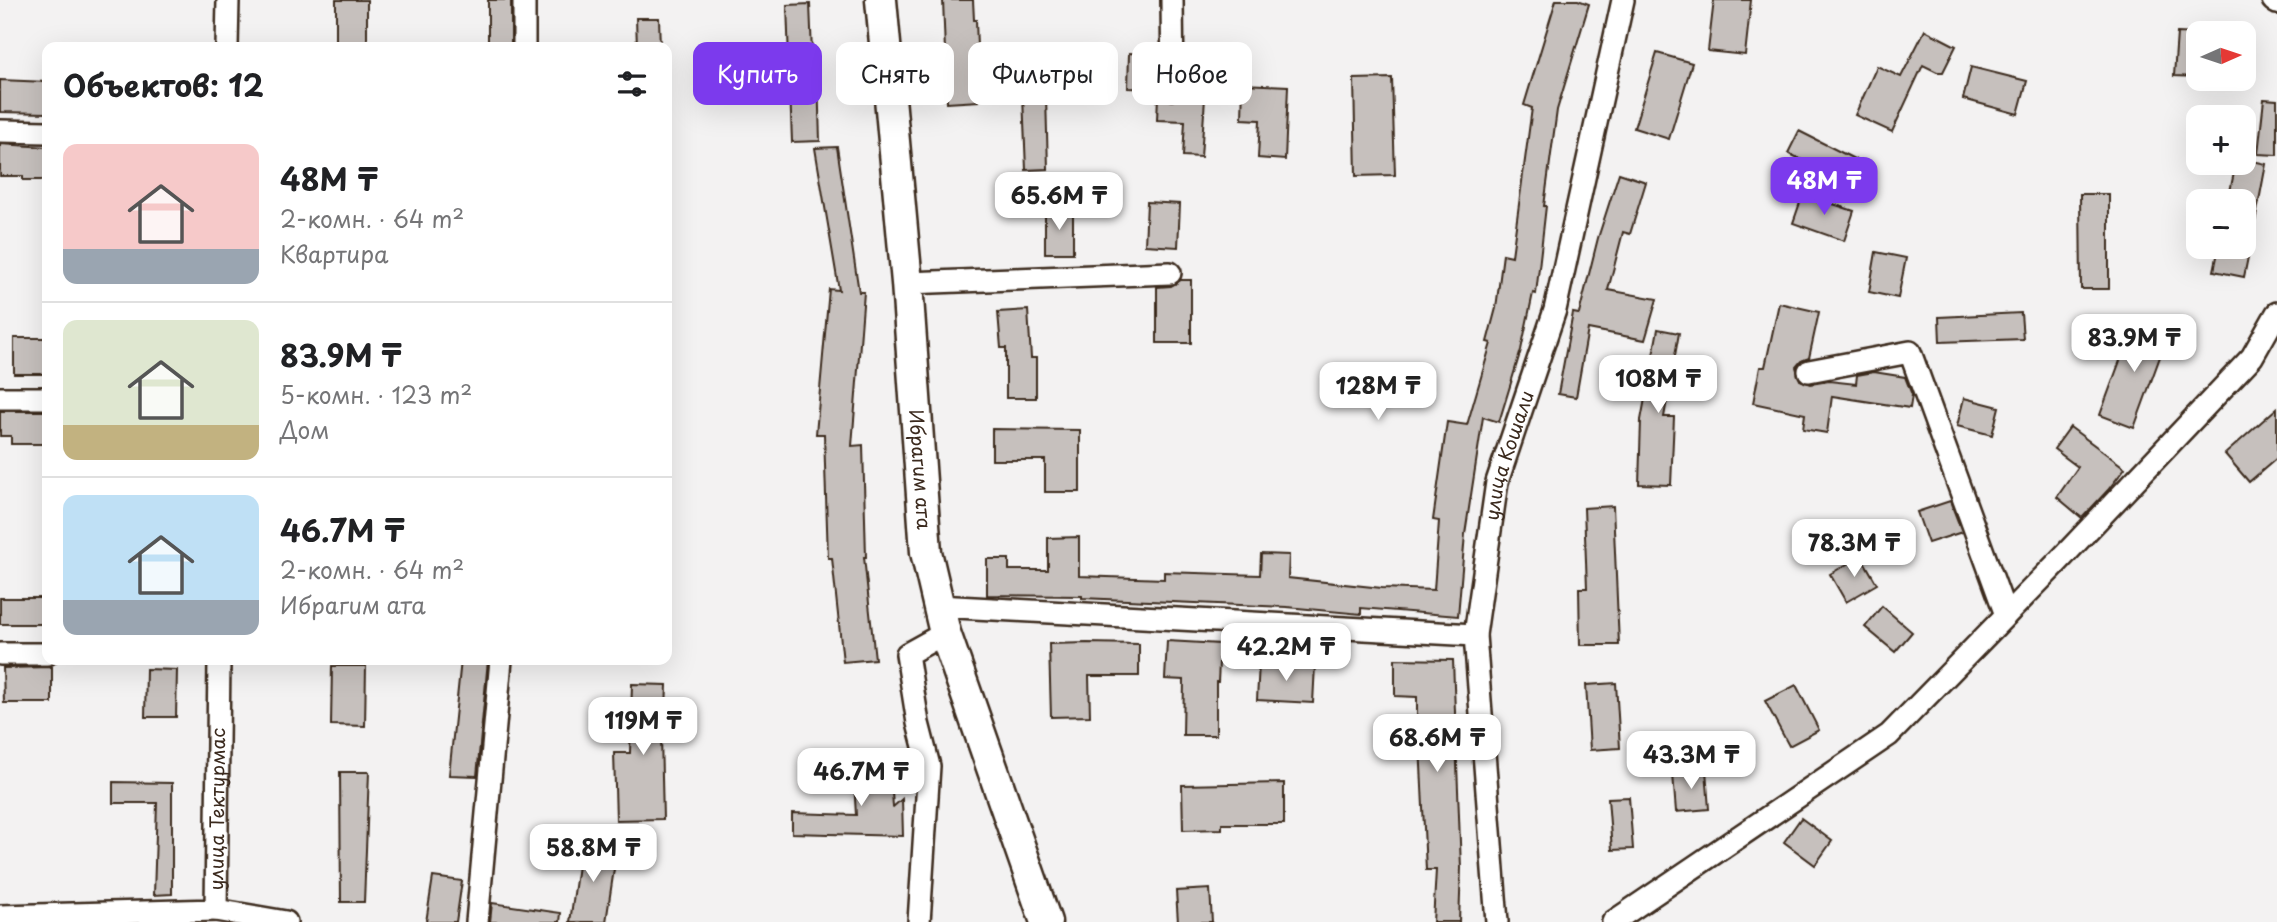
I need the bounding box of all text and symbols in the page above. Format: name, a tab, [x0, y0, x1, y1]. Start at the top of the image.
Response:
north arrow	[2186, 21, 2256, 91]
map controls	[2186, 21, 2256, 259]
chip: Купить	[693, 42, 822, 105]
chip: Снять	[836, 42, 954, 105]
chip: Фильтры	[968, 42, 1118, 105]
chip: Новое	[1132, 42, 1252, 105]
text: Объектов: 12	[63, 62, 264, 107]
icon: filters	[613, 65, 651, 103]
button: +	[2186, 105, 2256, 175]
text: 48M ₸	[280, 156, 378, 201]
pin: 48M ₸	[1775, 158, 1873, 217]
text: 48M ₸	[1787, 162, 1861, 197]
icon: home	[119, 172, 203, 256]
pin: 65.6M ₸	[994, 173, 1124, 232]
text: 65.6M ₸	[1011, 177, 1107, 212]
button: −	[2186, 189, 2256, 259]
text: 2-комн. · 64 m²	[280, 201, 464, 236]
text: Квартира	[280, 236, 388, 271]
pin: 83.9M ₸	[2069, 314, 2199, 374]
text: 83.9M ₸	[2087, 319, 2181, 354]
text: 83.9M ₸	[280, 332, 401, 377]
icon: home	[119, 348, 203, 432]
pin: 108M ₸	[1601, 356, 1715, 415]
text: 108M ₸	[1615, 360, 1701, 395]
pin: 128M ₸	[1321, 362, 1435, 422]
text: 128M ₸	[1336, 367, 1420, 402]
text: 5-комн. · 123 m²	[280, 377, 472, 412]
street label: улица Кошали	[1477, 386, 1540, 522]
street label: Ибрагим ата	[903, 408, 939, 530]
text: Дом	[280, 412, 329, 447]
text: 46.7M ₸	[280, 507, 404, 552]
pin: 78.3M ₸	[1789, 520, 1919, 579]
icon: home	[119, 523, 203, 607]
text: 78.3M ₸	[1808, 524, 1900, 559]
text: 2-комн. · 64 m²	[280, 552, 464, 587]
text: Ибрагим ата	[280, 587, 426, 622]
pin: 42.2M ₸	[1221, 624, 1351, 683]
text: 42.2M ₸	[1237, 628, 1335, 663]
pin: 119M ₸	[586, 698, 700, 757]
text: 119M ₸	[604, 702, 682, 737]
pin: 68.6M ₸	[1372, 714, 1502, 774]
text: 68.6M ₸	[1389, 719, 1485, 754]
street label: улица Тектурмас	[201, 727, 231, 891]
pin: 43.3M ₸	[1626, 732, 1756, 791]
text: 43.3M ₸	[1643, 736, 1739, 771]
pin: 46.7M ₸	[796, 748, 926, 808]
text: 46.7M ₸	[813, 753, 909, 788]
pin: 58.8M ₸	[528, 824, 658, 884]
text: 58.8M ₸	[546, 829, 640, 864]

